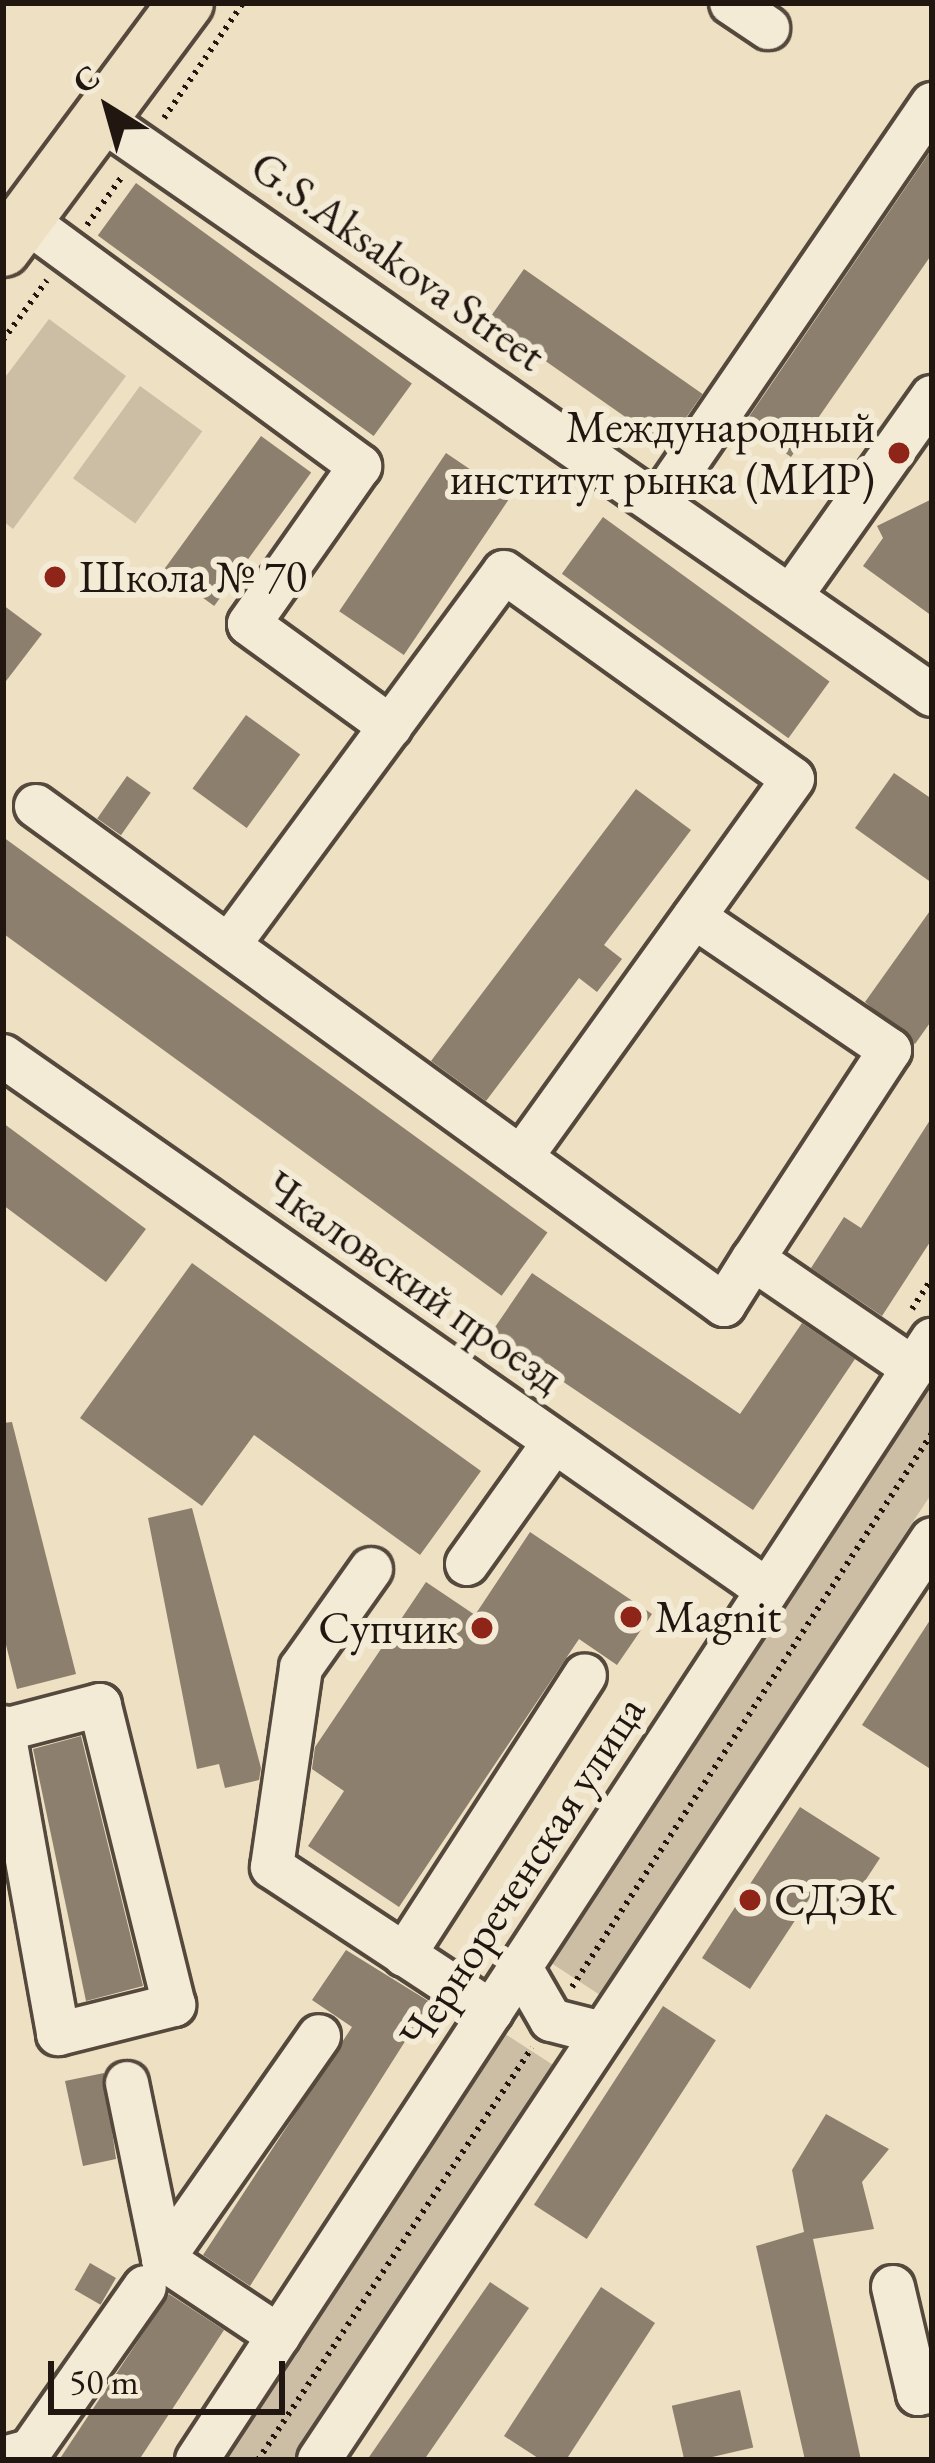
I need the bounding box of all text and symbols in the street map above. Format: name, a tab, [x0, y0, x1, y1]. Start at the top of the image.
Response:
north arrow	[48, 48, 168, 168]
text: С	[64, 55, 108, 103]
street label: G.S.Aksakova Street	[241, 139, 555, 383]
place label: Международный институт рынка (МИР)	[450, 400, 875, 506]
marker: Международный институт рынка (МИР)	[886, 440, 912, 466]
place label: Школа № 70	[79, 550, 307, 604]
marker: Школа № 70	[42, 564, 68, 590]
street label: Чкаловский проезд	[255, 1159, 573, 1405]
place label: Magnit	[655, 1590, 781, 1644]
place label: Супчик	[318, 1601, 458, 1655]
marker: Magnit	[618, 1604, 644, 1630]
marker: Супчик	[469, 1615, 495, 1641]
street label: Чернореченская улица	[388, 1685, 656, 2059]
place label: СДЭК	[774, 1873, 897, 1927]
marker: СДЭК	[737, 1887, 763, 1913]
scale bar	[54, 2337, 291, 2411]
text: 50 m	[69, 2358, 139, 2405]

